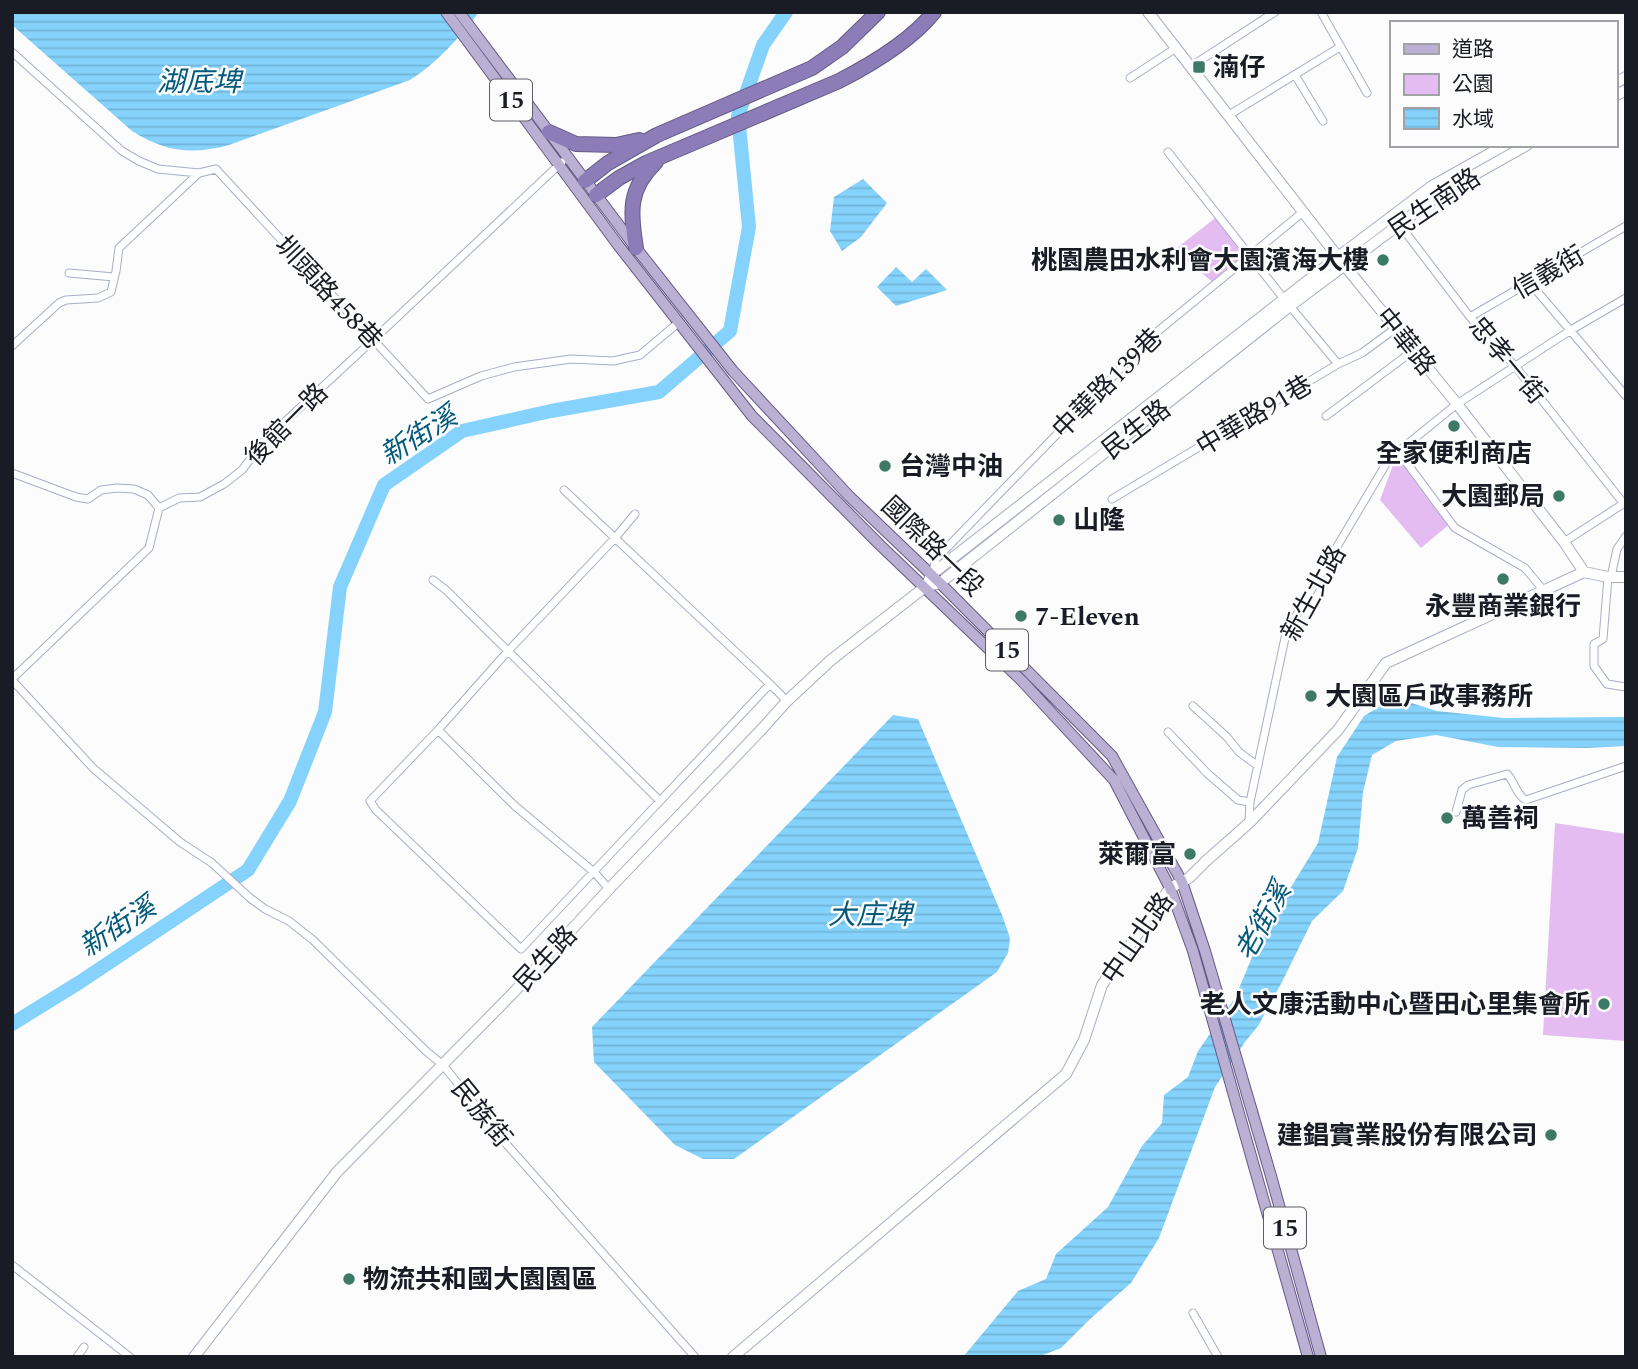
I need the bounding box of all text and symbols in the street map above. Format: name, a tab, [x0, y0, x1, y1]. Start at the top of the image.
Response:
legend	[1390, 21, 1617, 147]
text: 道路	[1452, 34, 1494, 66]
place label: 湳仔	[1213, 48, 1265, 88]
marker: 湳仔	[1191, 59, 1207, 75]
water label: 湖底埤	[157, 61, 244, 104]
text: 公園	[1452, 69, 1494, 101]
road number: 15	[490, 80, 532, 120]
text: 水域	[1452, 104, 1494, 136]
street label: 民生南路	[1380, 158, 1489, 249]
street label: 圳頭路458巷	[265, 227, 392, 359]
street label: 信義街	[1505, 236, 1592, 310]
place label: 桃園農田水利會大園濱海大樓	[1031, 241, 1369, 281]
marker: 桃園農田水利會大園濱海大樓	[1375, 252, 1391, 268]
street label: 中華路	[1365, 299, 1445, 385]
street label: 忠孝一街	[1458, 308, 1556, 413]
street label: 中華路139巷	[1043, 319, 1172, 448]
street label: 中華路91巷	[1188, 365, 1321, 466]
street label: 後館一路	[236, 374, 338, 476]
street label: 民生路	[1094, 390, 1180, 470]
water label: 新街溪	[372, 394, 469, 477]
marker: 全家便利商店	[1446, 418, 1462, 434]
place label: 全家便利商店	[1376, 434, 1532, 474]
place label: 台灣中油	[899, 447, 1003, 487]
marker: 台灣中油	[877, 458, 893, 474]
place label: 大園郵局	[1441, 477, 1545, 517]
street label: 國際路一段	[872, 487, 993, 606]
marker: 大園郵局	[1551, 488, 1567, 504]
place label: 山隆	[1073, 501, 1125, 541]
marker: 山隆	[1051, 512, 1067, 528]
street label: 新生北路	[1271, 538, 1357, 649]
marker: 永豐商業銀行	[1495, 571, 1511, 587]
place label: 永豐商業銀行	[1425, 587, 1581, 627]
place label: 7-Eleven	[1035, 597, 1140, 637]
marker: 7-Eleven	[1013, 608, 1029, 624]
road number: 15	[986, 630, 1028, 670]
place label: 大園區戶政事務所	[1325, 677, 1533, 717]
marker: 大園區戶政事務所	[1303, 688, 1319, 704]
place label: 萬善祠	[1461, 799, 1539, 839]
marker: 萬善祠	[1439, 810, 1455, 826]
place label: 萊爾富	[1098, 835, 1176, 875]
marker: 萊爾富	[1182, 846, 1198, 862]
water label: 老街溪	[1224, 871, 1304, 969]
water label: 新街溪	[71, 884, 168, 968]
street label: 中山北路	[1092, 884, 1184, 993]
water label: 大庄埤	[828, 894, 915, 937]
street label: 民生路	[505, 917, 587, 1001]
place label: 老人文康活動中心暨田心里集會所	[1200, 985, 1590, 1025]
marker: 老人文康活動中心暨田心里集會所	[1596, 996, 1612, 1012]
street label: 民族街	[441, 1071, 521, 1157]
place label: 建錩實業股份有限公司	[1277, 1116, 1537, 1156]
marker: 建錩實業股份有限公司	[1543, 1127, 1559, 1143]
road number: 15	[1264, 1208, 1306, 1248]
place label: 物流共和國大園園區	[363, 1260, 597, 1300]
marker: 物流共和國大園園區	[341, 1271, 357, 1287]

